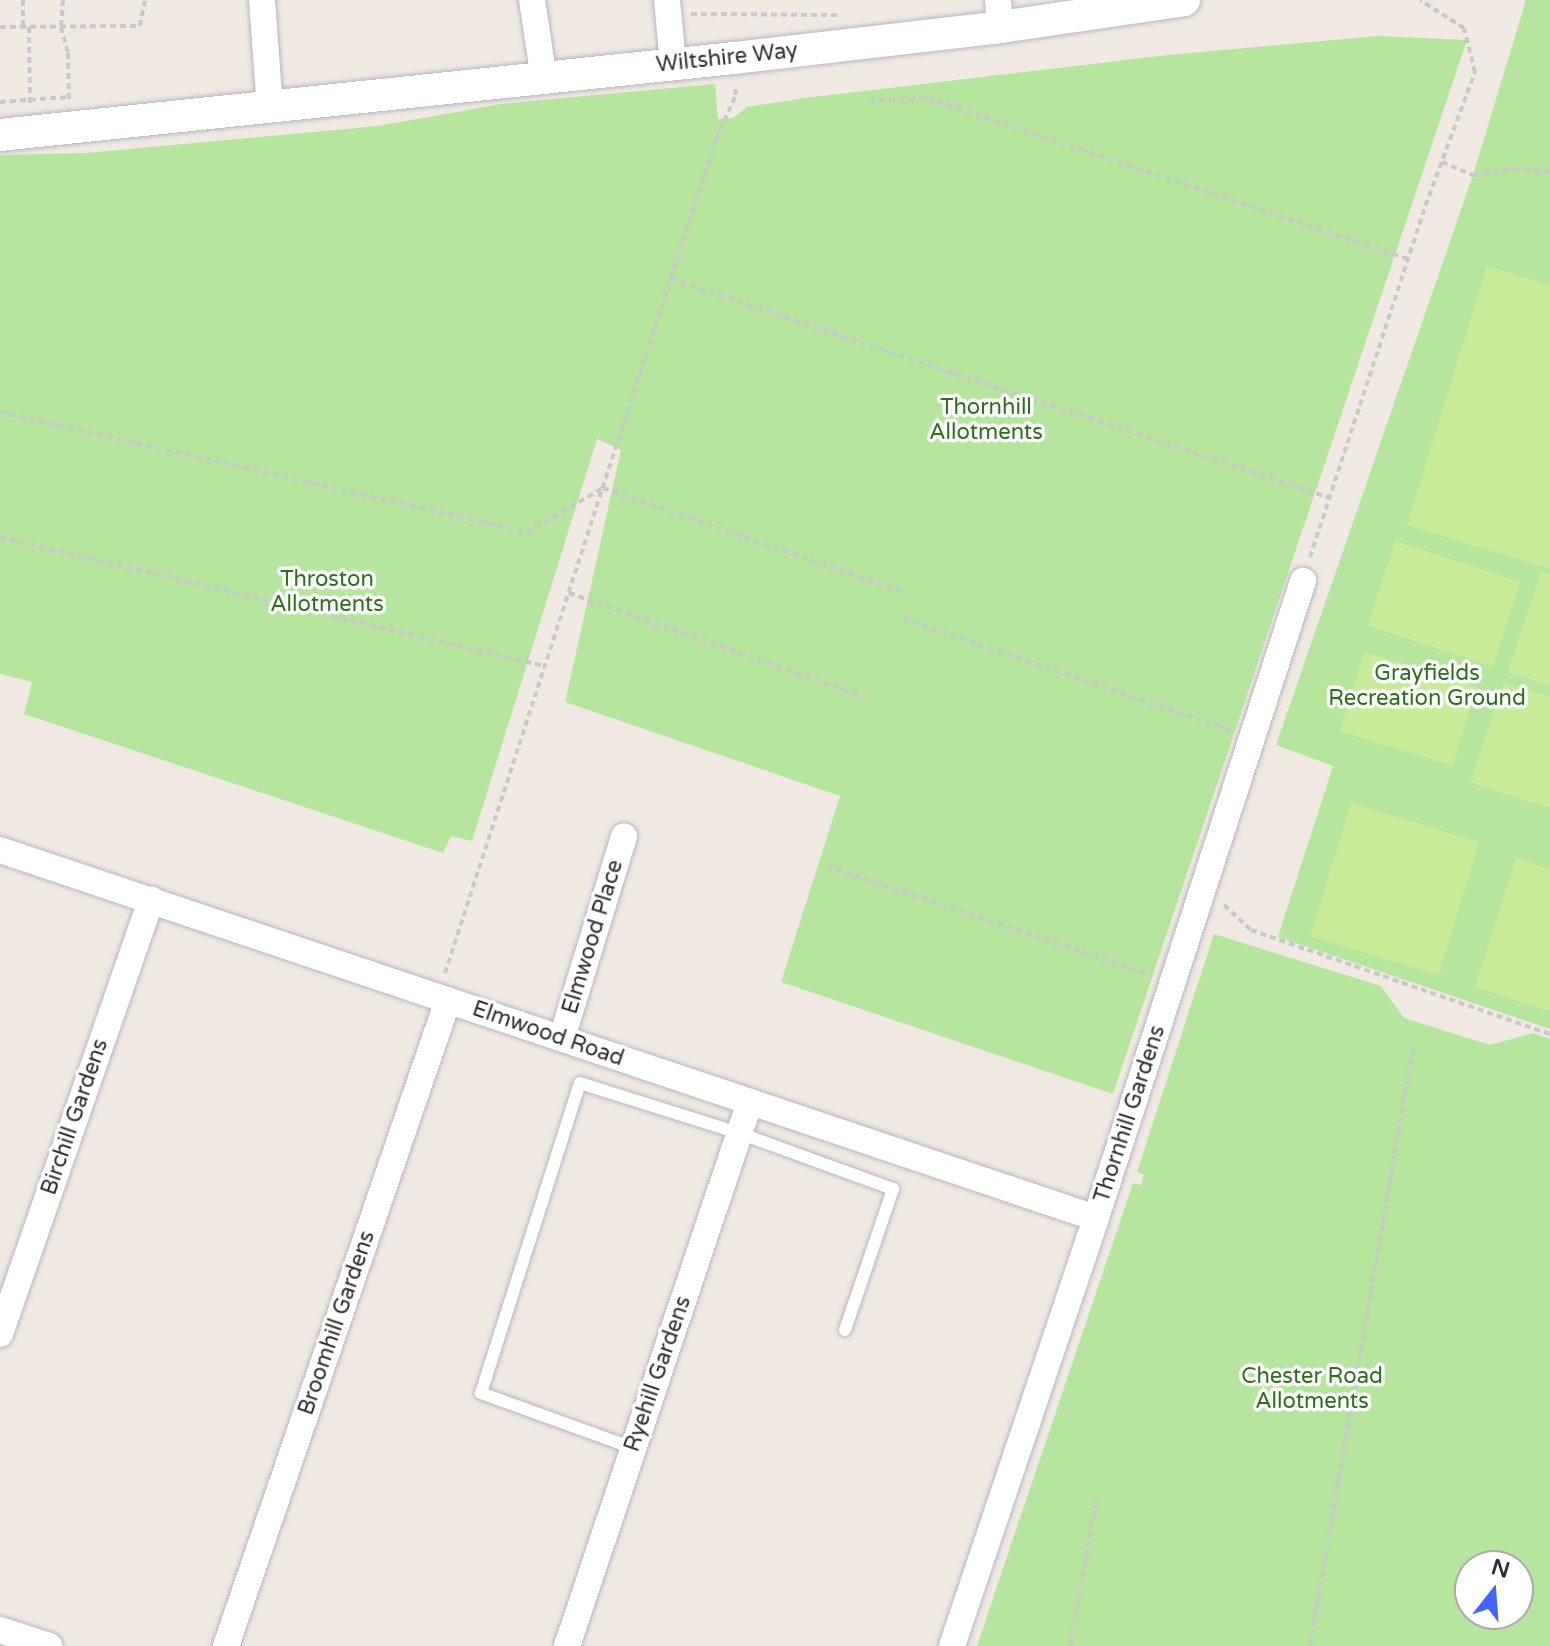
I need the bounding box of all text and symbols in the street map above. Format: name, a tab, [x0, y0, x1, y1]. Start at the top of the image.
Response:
street label: Wiltshire Way	[655, 37, 799, 79]
park label: Thornhill Allotments	[929, 394, 1043, 446]
park label: Throston Allotments	[270, 566, 384, 618]
park label: Grayfields Recreation Ground	[1328, 660, 1526, 712]
street label: Elmwood Place	[557, 857, 629, 1017]
street label: Elmwood Road	[469, 996, 627, 1072]
street label: Thornhill Gardens	[1089, 1022, 1171, 1206]
street label: Birchill Gardens	[36, 1035, 114, 1199]
street label: Broomhill Gardens	[293, 1227, 381, 1419]
street label: Ryehill Gardens	[619, 1293, 697, 1455]
park label: Chester Road Allotments	[1241, 1363, 1383, 1414]
north arrow	[1454, 1550, 1534, 1630]
text: N	[1488, 1554, 1513, 1584]

